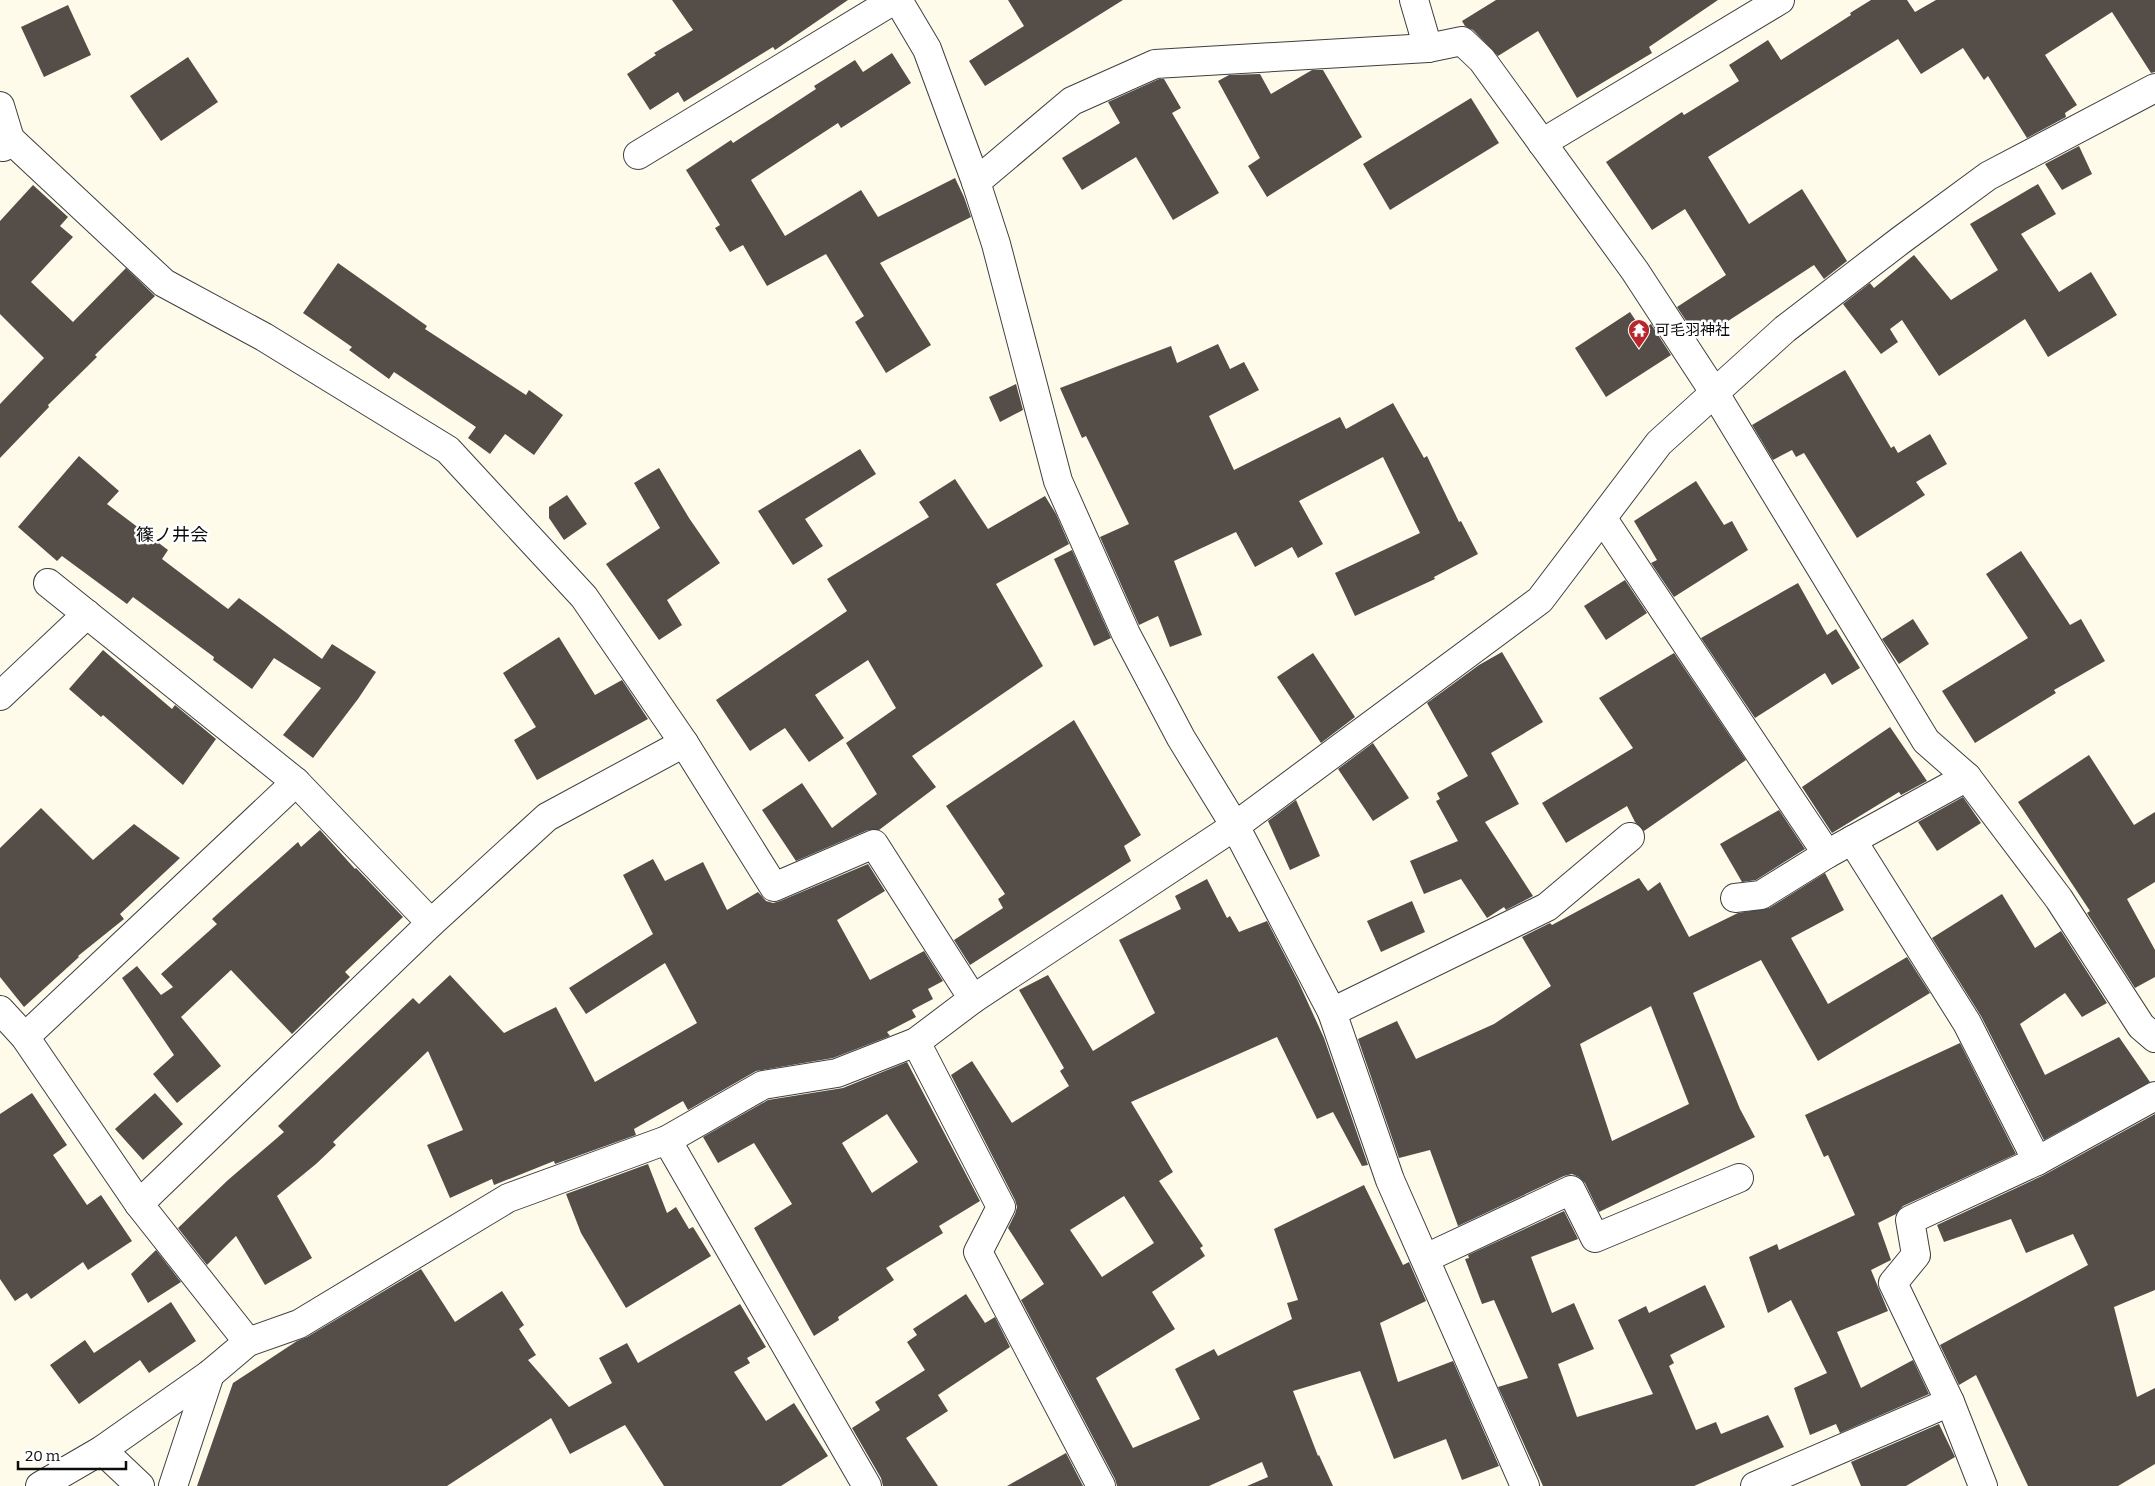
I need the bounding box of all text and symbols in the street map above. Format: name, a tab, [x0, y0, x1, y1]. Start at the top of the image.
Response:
temple icon: 可毛羽神社	[1627, 318, 1651, 349]
place label: 可毛羽神社	[1655, 321, 1730, 339]
district label: 篠ノ井会	[136, 524, 208, 546]
scale bar	[18, 1438, 125, 1470]
text: 20 m	[25, 1447, 61, 1465]

